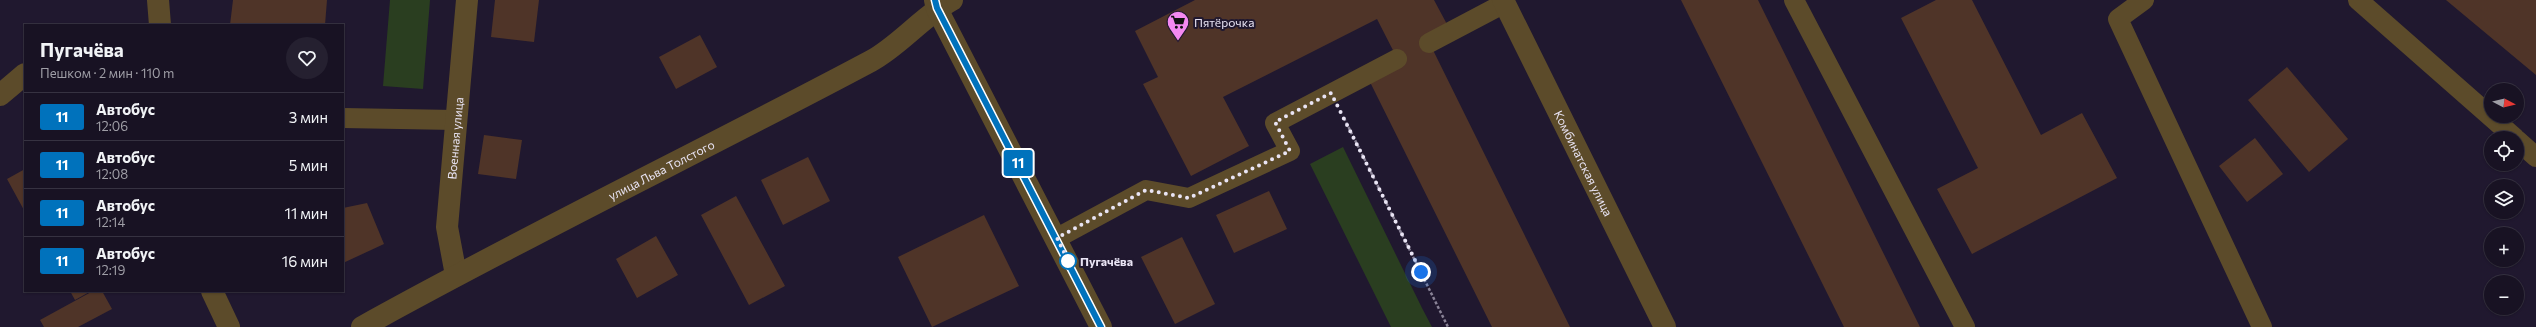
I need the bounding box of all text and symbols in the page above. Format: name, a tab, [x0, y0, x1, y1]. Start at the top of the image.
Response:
supermarket icon: Пятёрочка	[1165, 9, 1191, 42]
place label: Пятёрочка	[1194, 15, 1254, 29]
button: heart	[286, 37, 328, 79]
text: Пугачёва	[40, 38, 124, 61]
text: Пешком · 2 мин · 110 m	[40, 65, 174, 81]
north arrow	[2484, 83, 2524, 123]
map controls	[2484, 83, 2524, 315]
street label: Военная улица	[444, 96, 465, 180]
text: Автобус	[96, 100, 155, 118]
text: 11	[56, 108, 68, 125]
text: 3 мин	[289, 108, 328, 126]
street label: Комбинатская улица	[1552, 108, 1616, 218]
text: 12:06	[96, 118, 128, 134]
button: locate	[2484, 131, 2524, 171]
street label: улица Льва Толстого	[606, 137, 716, 203]
text: Автобус	[96, 148, 155, 166]
line badge: 11	[1000, 150, 1036, 176]
text: 11	[1012, 154, 1024, 171]
text: 11	[56, 156, 68, 173]
text: 5 мин	[289, 156, 328, 174]
text: 12:08	[96, 166, 128, 182]
button: layers	[2484, 179, 2524, 219]
text: Автобус	[96, 196, 155, 214]
text: 11	[56, 204, 68, 221]
text: 11 мин	[284, 204, 328, 222]
text: 12:14	[96, 214, 125, 230]
button: +	[2484, 227, 2524, 267]
text: Автобус	[96, 244, 155, 262]
text: 11	[56, 252, 68, 269]
text: 16 мин	[282, 252, 328, 270]
marker: Пугачёва	[1059, 252, 1077, 270]
place label: Пугачёва	[1080, 254, 1133, 268]
text: 12:19	[96, 262, 125, 278]
your location	[1411, 262, 1431, 282]
button: −	[2484, 275, 2524, 315]

